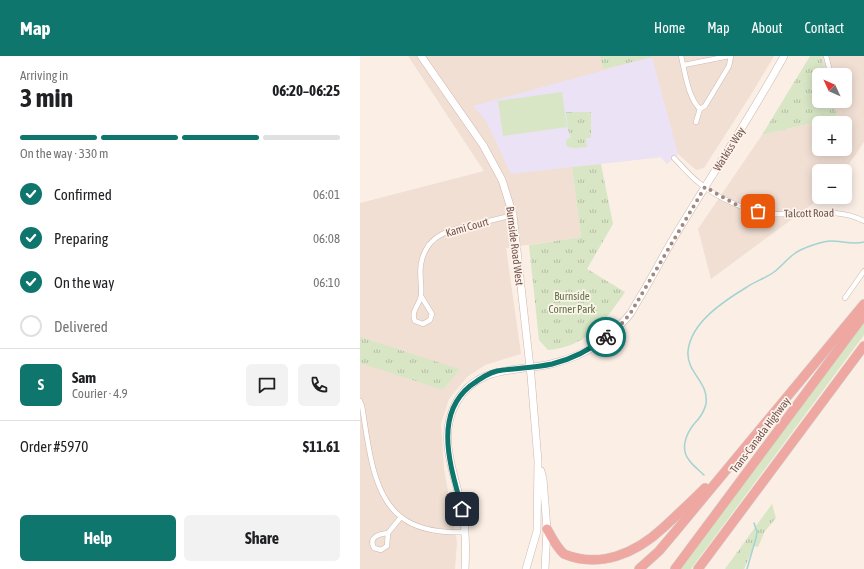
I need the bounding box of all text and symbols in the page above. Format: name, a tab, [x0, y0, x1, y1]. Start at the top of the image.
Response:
text: Map	[20, 17, 51, 39]
text: Home	[654, 20, 685, 36]
text: Map	[707, 20, 730, 36]
text: About	[752, 20, 783, 36]
text: Contact	[805, 20, 844, 36]
text: Arriving in	[20, 68, 68, 83]
north arrow	[812, 68, 852, 108]
map controls	[812, 68, 852, 204]
text: 06:20–06:25	[272, 82, 340, 99]
text: 3 min	[20, 83, 73, 113]
button: +	[812, 116, 852, 156]
street label: Watkiss Way	[711, 124, 747, 173]
text: On the way · 330 m	[20, 146, 108, 161]
button: −	[812, 164, 852, 204]
icon: check	[20, 183, 42, 205]
text: Confirmed	[54, 186, 112, 203]
text: 06:01	[313, 187, 340, 202]
pin	[741, 194, 775, 228]
icon: bag	[747, 200, 769, 222]
street label: Burnside Road West	[504, 206, 526, 286]
street label: Talcott Road	[784, 207, 834, 219]
street label: Kami Court	[444, 215, 490, 239]
icon: check	[20, 227, 42, 249]
text: Preparing	[54, 230, 108, 247]
text: 06:08	[313, 231, 340, 246]
icon: check	[20, 271, 42, 293]
text: On the way	[54, 274, 115, 291]
text: 06:10	[313, 275, 340, 290]
park label: Burnside Corner Park	[549, 290, 596, 315]
courier	[586, 317, 626, 357]
text: Delivered	[54, 318, 108, 335]
icon: bike	[595, 326, 617, 348]
button: chat	[246, 364, 288, 406]
button: phone	[298, 364, 340, 406]
text: Sam	[72, 369, 96, 386]
text: S	[38, 376, 44, 393]
text: Courier · 4.9	[72, 386, 128, 401]
street label: Trans-Canada Highway	[728, 394, 793, 475]
text: Order #5970	[20, 438, 88, 455]
text: $11.61	[303, 438, 340, 455]
pin	[445, 492, 479, 526]
icon: home	[451, 498, 473, 520]
button: Help	[20, 515, 176, 561]
button: Share	[184, 515, 340, 561]

